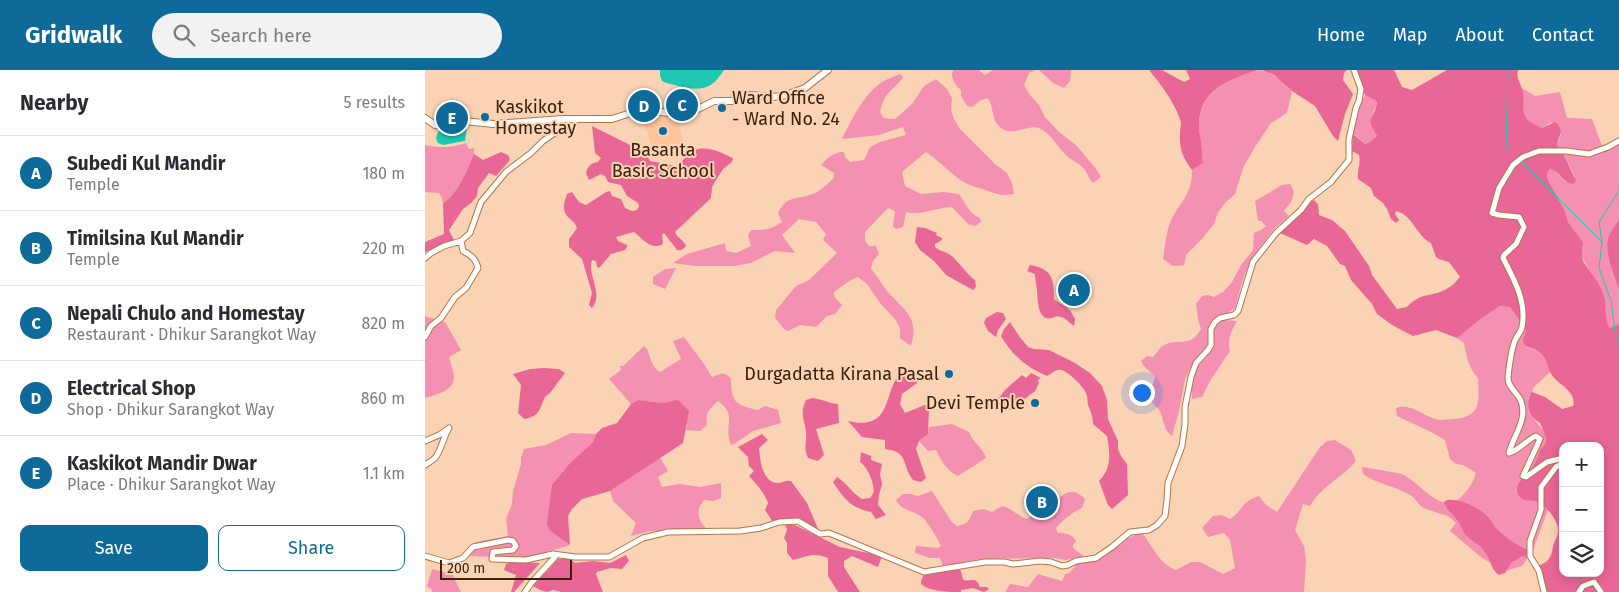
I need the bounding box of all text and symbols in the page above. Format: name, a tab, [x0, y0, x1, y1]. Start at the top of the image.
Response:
search box	[152, 13, 502, 58]
text: Gridwalk	[25, 21, 122, 49]
icon: search	[170, 21, 198, 49]
text: Search here	[210, 24, 312, 47]
text: Home	[1317, 24, 1365, 46]
text: Map	[1393, 24, 1427, 46]
text: About	[1455, 24, 1504, 46]
text: Contact	[1532, 24, 1594, 46]
pin: C	[666, 86, 698, 124]
pin: D	[628, 87, 660, 125]
place label: Ward Office - Ward No. 24	[732, 87, 840, 130]
text: Nearby	[20, 90, 88, 116]
text: 5 results	[344, 93, 405, 112]
place label: Kaskikot Homestay	[495, 96, 576, 139]
pin: E	[436, 99, 468, 137]
marker: Ward Office - Ward No. 24	[716, 102, 728, 114]
marker: Kaskikot Homestay	[479, 111, 491, 123]
marker: Basanta Basic School	[657, 125, 669, 137]
place label: Basanta Basic School	[612, 139, 714, 182]
text: Subedi Kul Mandir	[67, 152, 225, 175]
text: A	[31, 164, 41, 183]
text: 180 m	[362, 164, 405, 183]
text: Temple	[67, 175, 120, 194]
text: Timilsina Kul Mandir	[67, 227, 244, 250]
text: B	[31, 239, 41, 258]
text: 220 m	[362, 239, 405, 258]
text: Temple	[67, 250, 120, 269]
pin: A	[1058, 271, 1090, 309]
text: Nepali Chulo and Homestay	[67, 302, 305, 325]
text: C	[31, 314, 41, 333]
text: 820 m	[362, 314, 405, 333]
text: Restaurant · Dhikur Sarangkot Way	[67, 325, 316, 344]
place label: Durgadatta Kirana Pasal	[744, 363, 939, 385]
marker: Durgadatta Kirana Pasal	[943, 368, 955, 380]
text: Electrical Shop	[67, 377, 196, 400]
your location	[1129, 380, 1155, 406]
text: D	[31, 389, 41, 408]
text: 860 m	[361, 389, 405, 408]
place label: Devi Temple	[926, 392, 1025, 414]
marker: Devi Temple	[1029, 397, 1041, 409]
text: Shop · Dhikur Sarangkot Way	[67, 400, 274, 419]
map controls	[1559, 442, 1604, 577]
button: +	[1559, 442, 1604, 487]
text: Kaskikot Mandir Dwar	[67, 452, 257, 475]
text: E	[32, 464, 40, 483]
text: 1.1 km	[363, 464, 405, 483]
text: Place · Dhikur Sarangkot Way	[67, 475, 276, 494]
pin: B	[1026, 483, 1058, 521]
button: −	[1559, 487, 1604, 532]
button: Save	[20, 525, 208, 571]
button: Share	[218, 525, 405, 571]
button: layers	[1559, 532, 1604, 577]
scale bar	[440, 557, 573, 580]
text: 200 m	[447, 560, 485, 577]

